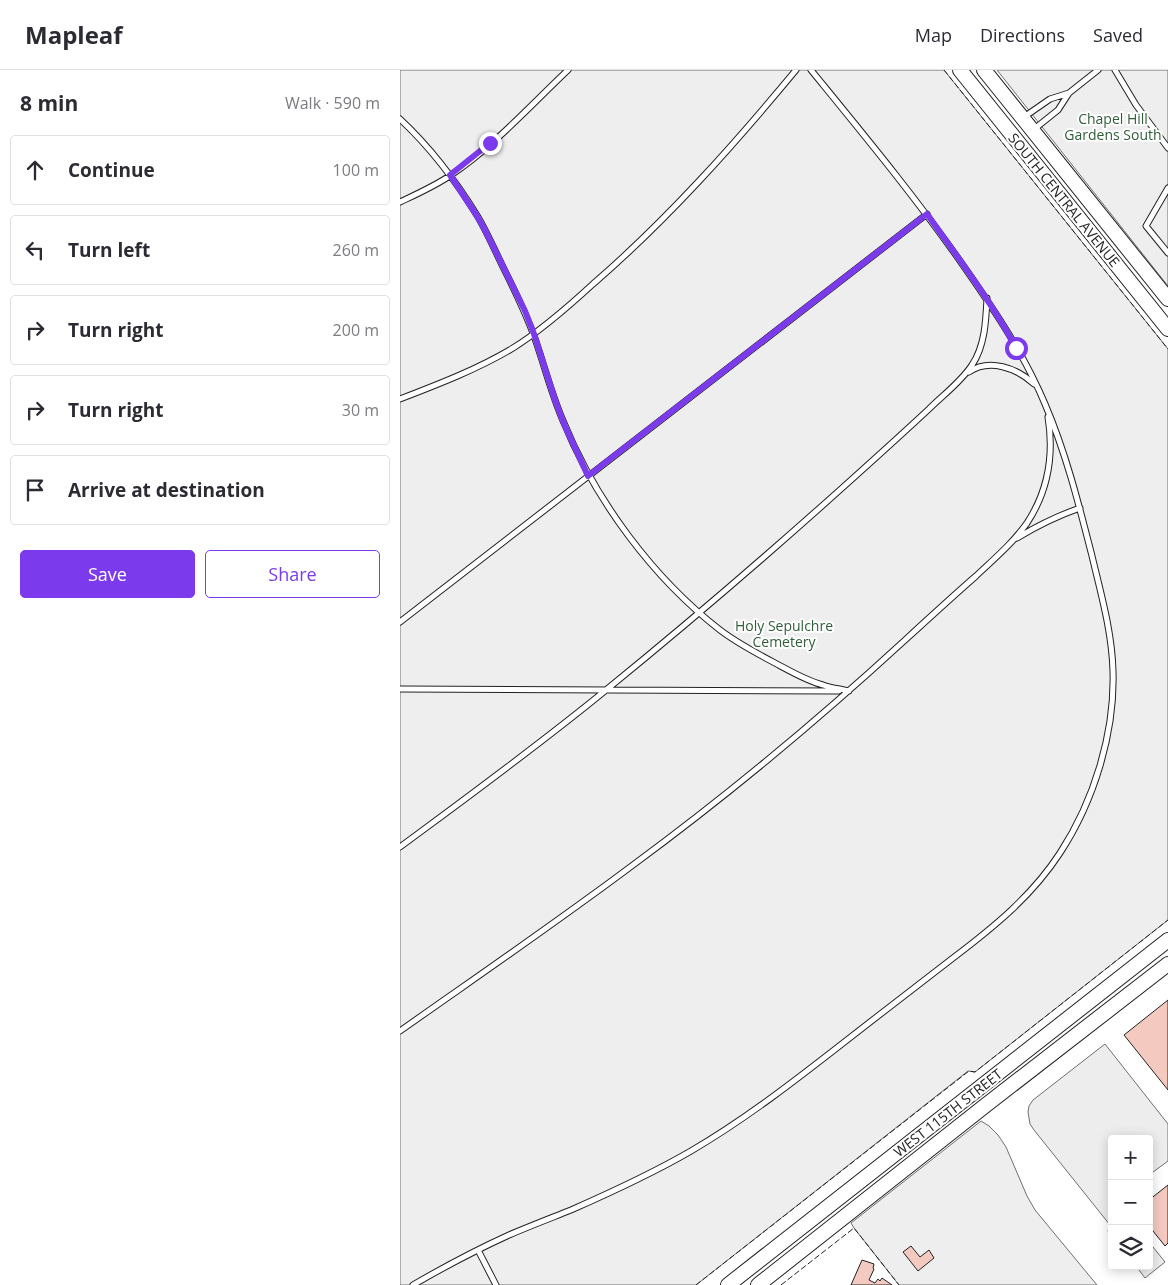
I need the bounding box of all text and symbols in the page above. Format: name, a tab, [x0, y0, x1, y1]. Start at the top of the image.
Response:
text: Mapleaf	[25, 18, 123, 51]
text: Map	[915, 23, 952, 47]
text: Directions	[980, 23, 1065, 47]
text: Saved	[1093, 23, 1143, 47]
text: 8 min	[20, 89, 78, 117]
text: Walk · 590 m	[285, 92, 380, 114]
park label: Chapel Hill Gardens South	[1064, 109, 1162, 144]
street label: SOUTH CENTRAL AVENUE	[1004, 129, 1124, 271]
route end	[479, 132, 502, 155]
icon: ahead	[21, 156, 49, 184]
text: Continue	[68, 157, 155, 183]
text: 100 m	[333, 159, 379, 181]
icon: left	[21, 236, 49, 264]
text: Turn left	[68, 237, 150, 263]
text: 260 m	[333, 239, 379, 261]
icon: right	[21, 316, 49, 344]
text: Turn right	[68, 317, 163, 343]
text: 200 m	[333, 319, 379, 341]
route start	[1005, 337, 1028, 360]
icon: right	[21, 396, 49, 424]
text: Turn right	[68, 397, 163, 423]
text: 30 m	[342, 399, 379, 421]
icon: arrive	[21, 476, 49, 504]
text: Arrive at destination	[68, 477, 265, 503]
button: Save	[20, 550, 195, 598]
button: Share	[205, 550, 380, 598]
park label: Holy Sepulchre Cemetery	[735, 616, 833, 651]
street label: WEST 115TH STREET	[890, 1064, 1006, 1161]
map controls	[1108, 1135, 1153, 1270]
button: +	[1108, 1135, 1153, 1180]
button: −	[1108, 1180, 1153, 1225]
button: layers	[1108, 1225, 1153, 1270]

